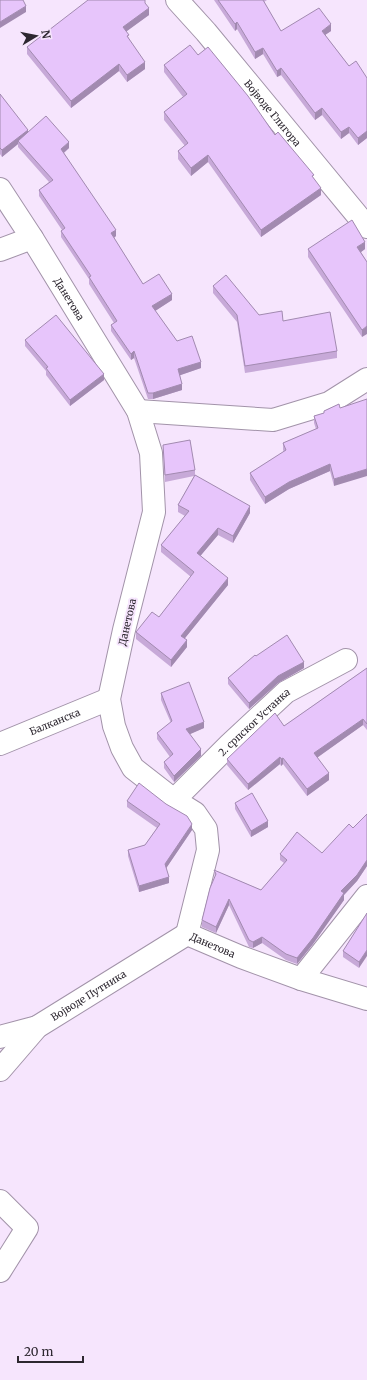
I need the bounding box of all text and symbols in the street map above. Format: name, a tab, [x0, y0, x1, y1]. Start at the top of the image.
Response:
north arrow	[16, 16, 56, 56]
text: N	[38, 29, 54, 40]
street label: Војводе Глигора	[241, 77, 304, 150]
street label: Данетова	[51, 275, 87, 324]
street label: Данетова	[116, 597, 139, 647]
street label: 2. српског Устанка	[216, 685, 293, 759]
street label: Балканска	[27, 705, 83, 738]
street label: Данетова	[188, 930, 238, 961]
street label: Војводе Путника	[48, 967, 129, 1024]
scale bar	[18, 1338, 83, 1364]
text: 20 m	[24, 1344, 53, 1359]

